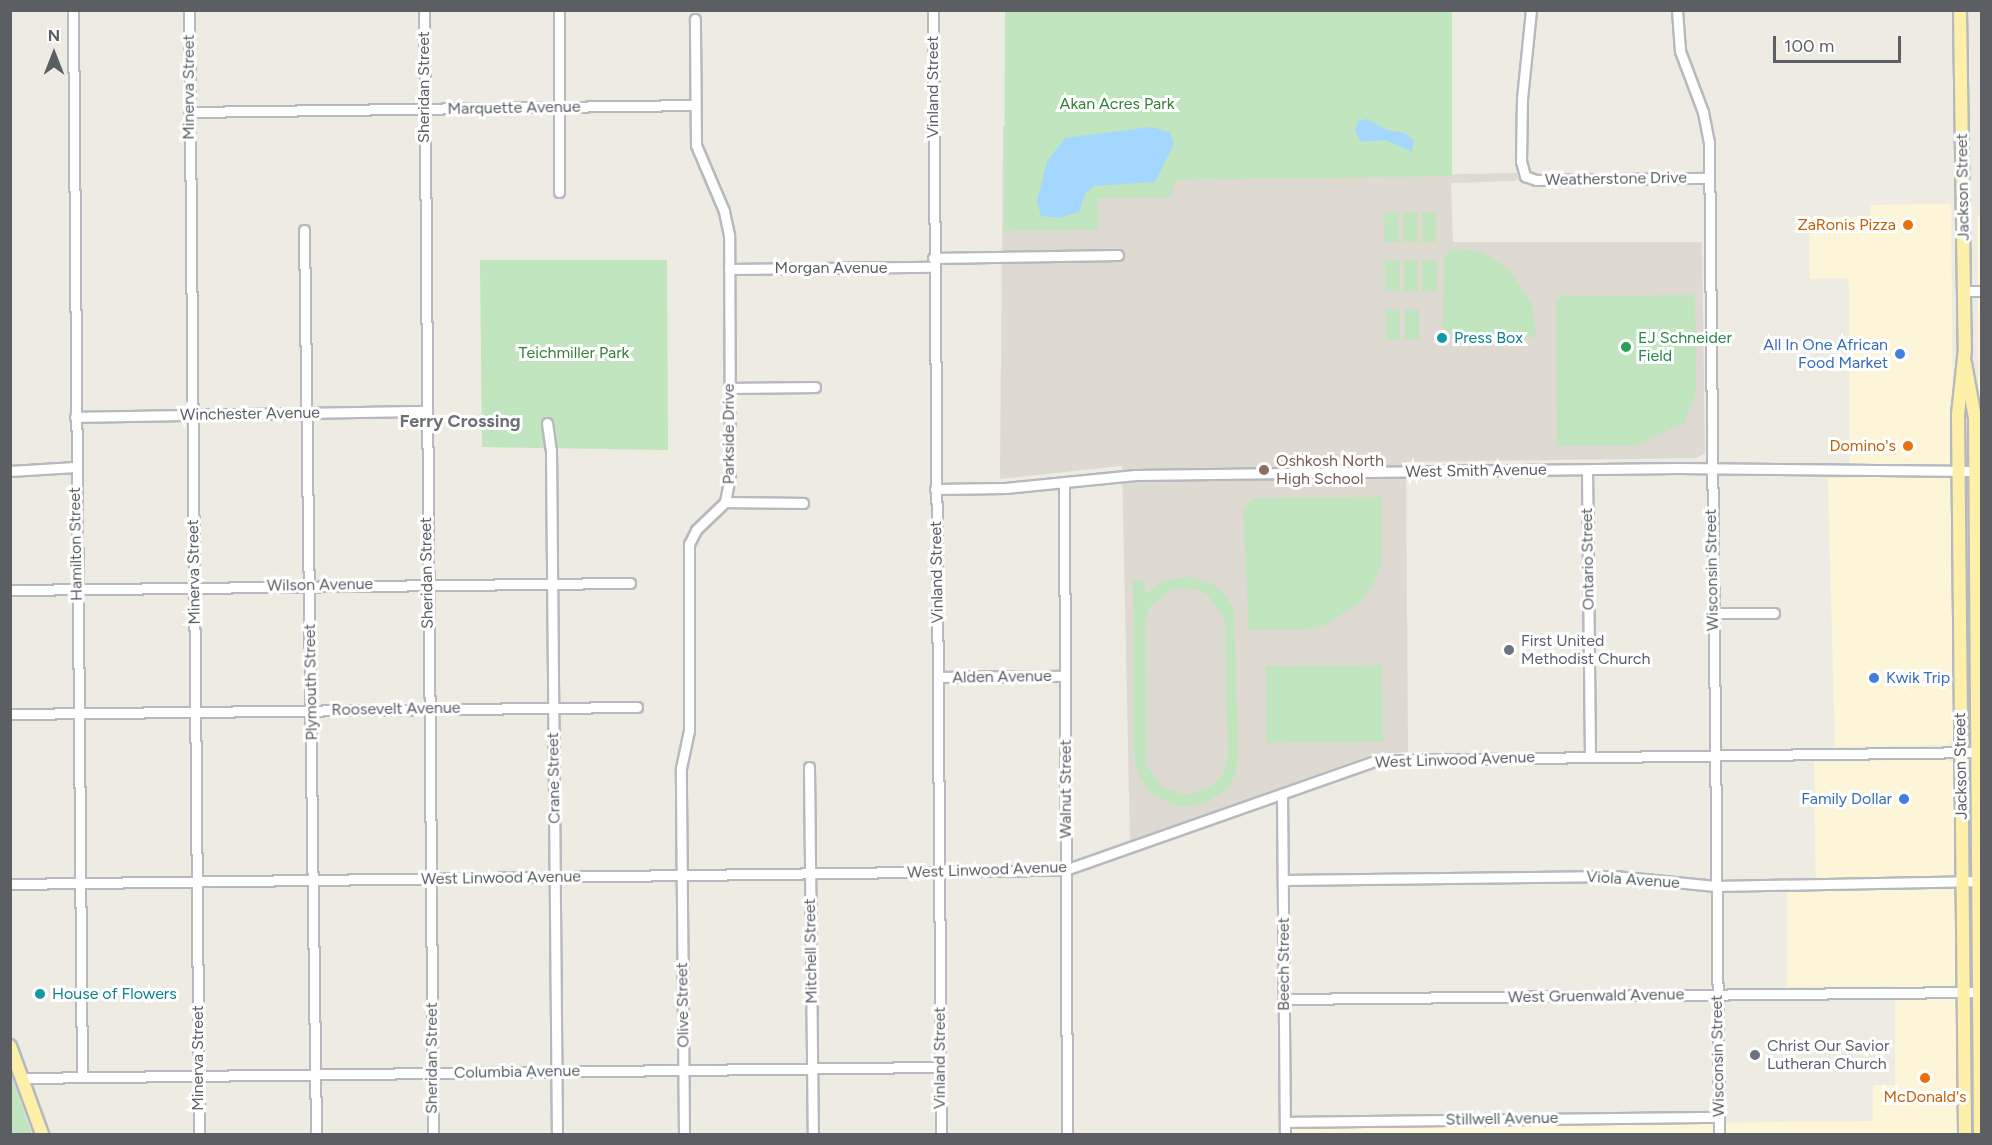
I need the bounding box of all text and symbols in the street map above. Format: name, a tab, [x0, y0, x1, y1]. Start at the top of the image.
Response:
north arrow	[24, 24, 84, 84]
scale bar	[1776, 24, 1904, 62]
text: N	[48, 26, 60, 45]
street label: Sheridan Street	[414, 31, 434, 143]
street label: Minerva Street	[179, 34, 199, 140]
text: 100 m	[1784, 35, 1834, 57]
street label: Vinland Street	[923, 36, 943, 138]
park label: Akan Acres Park	[1060, 94, 1174, 114]
street label: Marquette Avenue	[447, 97, 581, 119]
street label: Jackson Street	[1952, 133, 1974, 241]
street label: Weatherstone Drive	[1545, 168, 1687, 190]
place label: ZaRonis Pizza	[1797, 215, 1896, 235]
marker: ZaRonis Pizza	[1901, 218, 1915, 232]
street label: Morgan Avenue	[775, 258, 887, 278]
place label: Press Box	[1454, 328, 1523, 348]
place label: EJ Schneider Field	[1638, 328, 1732, 366]
marker: Press Box	[1435, 331, 1449, 345]
place label: All In One African Food Market	[1763, 335, 1888, 373]
marker: EJ Schneider Field	[1619, 340, 1633, 354]
park label: Teichmiller Park	[519, 343, 629, 363]
marker: All In One African Food Market	[1893, 347, 1907, 361]
street label: Parkside Drive	[719, 384, 739, 484]
street label: Winchester Avenue	[180, 403, 320, 425]
district label: Ferry Crossing	[400, 410, 520, 432]
place label: Domino's	[1830, 436, 1896, 456]
marker: Domino's	[1901, 439, 1915, 453]
place label: Oshkosh North High School	[1276, 451, 1384, 489]
street label: West Smith Avenue	[1405, 460, 1547, 482]
marker: Oshkosh North High School	[1257, 463, 1271, 477]
street label: Hamilton Street	[65, 487, 87, 601]
street label: Ontario Street	[1578, 508, 1598, 610]
street label: Wisconsin Street	[1701, 509, 1723, 631]
street label: Sheridan Street	[416, 517, 438, 629]
street label: Minerva Street	[183, 519, 205, 625]
street label: Vinland Street	[927, 521, 947, 623]
street label: Wilson Avenue	[267, 574, 373, 596]
street label: Plymouth Street	[300, 623, 322, 741]
place label: First United Methodist Church	[1521, 631, 1650, 669]
marker: First United Methodist Church	[1502, 643, 1516, 657]
street label: Alden Avenue	[952, 667, 1052, 687]
place label: Kwik Trip	[1886, 668, 1950, 688]
marker: Kwik Trip	[1867, 671, 1881, 685]
street label: Roosevelt Avenue	[331, 698, 461, 720]
street label: Jackson Street	[1950, 712, 1972, 820]
street label: Crane Street	[544, 732, 564, 824]
street label: Walnut Street	[1056, 739, 1076, 839]
street label: West Linwood Avenue	[1375, 748, 1535, 772]
place label: Family Dollar	[1801, 789, 1892, 809]
marker: Family Dollar	[1897, 792, 1911, 806]
street label: West Linwood Avenue	[907, 858, 1067, 882]
street label: West Linwood Avenue	[421, 867, 581, 889]
street label: Viola Avenue	[1586, 867, 1680, 893]
street label: Mitchell Street	[800, 898, 822, 1004]
street label: Beech Street	[1274, 917, 1294, 1011]
street label: Olive Street	[673, 962, 693, 1048]
place label: House of Flowers	[52, 984, 177, 1004]
street label: West Gruenwald Avenue	[1508, 985, 1684, 1007]
marker: House of Flowers	[33, 987, 47, 1001]
street label: Wisconsin Street	[1707, 995, 1729, 1117]
street label: Sheridan Street	[422, 1002, 442, 1114]
street label: Minerva Street	[188, 1005, 208, 1111]
street label: Vinland Street	[930, 1007, 950, 1109]
place label: Christ Our Savior Lutheran Church	[1767, 1036, 1889, 1074]
marker: Christ Our Savior Lutheran Church	[1748, 1048, 1762, 1062]
street label: Columbia Avenue	[454, 1061, 580, 1083]
marker: McDonald's	[1918, 1071, 1932, 1085]
place label: McDonald's	[1883, 1087, 1967, 1107]
street label: Stillwell Avenue	[1445, 1108, 1559, 1130]

